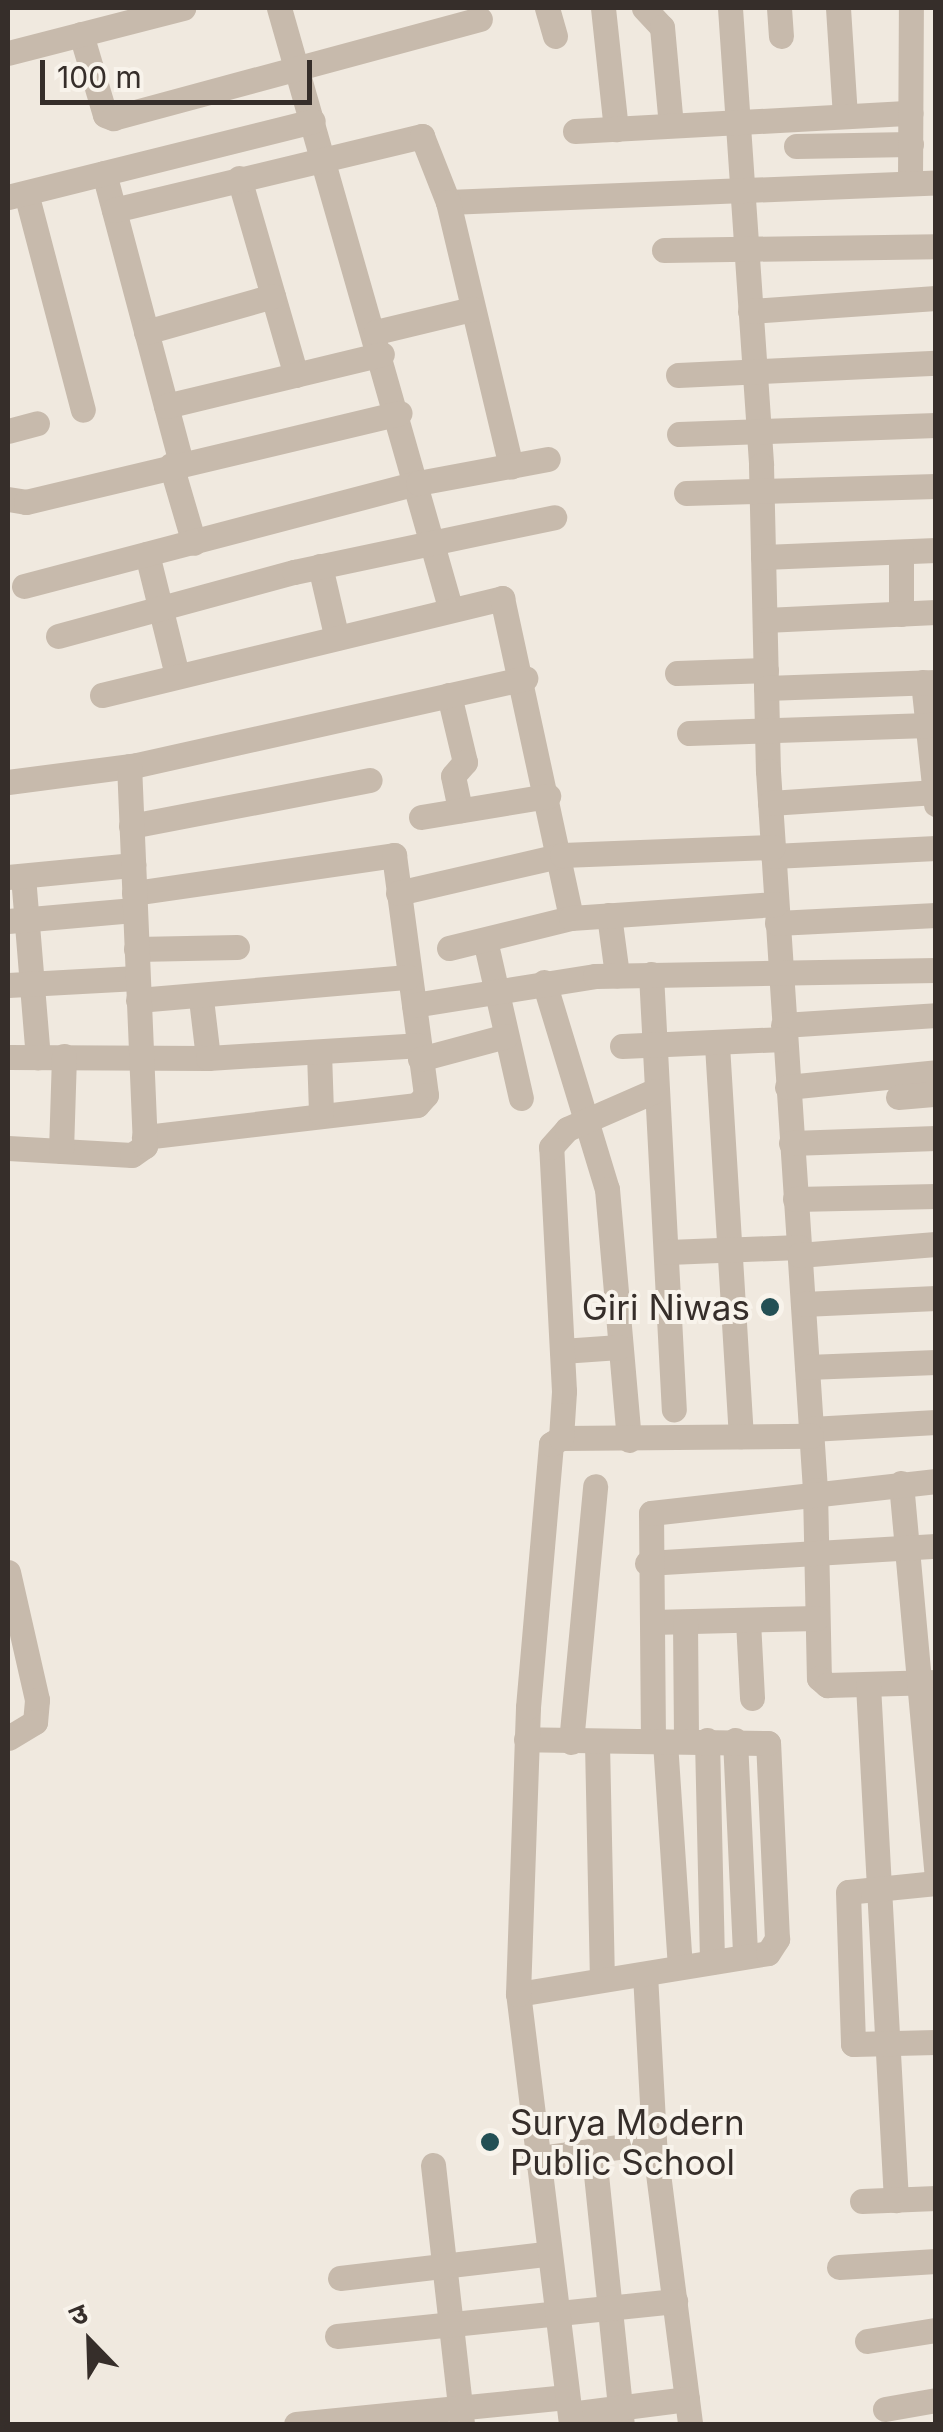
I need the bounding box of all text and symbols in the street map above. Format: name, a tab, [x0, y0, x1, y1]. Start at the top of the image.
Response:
scale bar	[45, 40, 318, 102]
text: 100 m	[57, 59, 142, 95]
place label: Giri Niwas	[582, 1286, 750, 1328]
marker: Giri Niwas	[759, 1296, 781, 1318]
place label: Surya Modern Public School	[510, 2101, 745, 2183]
marker: Surya Modern Public School	[479, 2131, 501, 2153]
north arrow	[40, 2292, 140, 2392]
text: उ	[64, 2296, 92, 2333]

